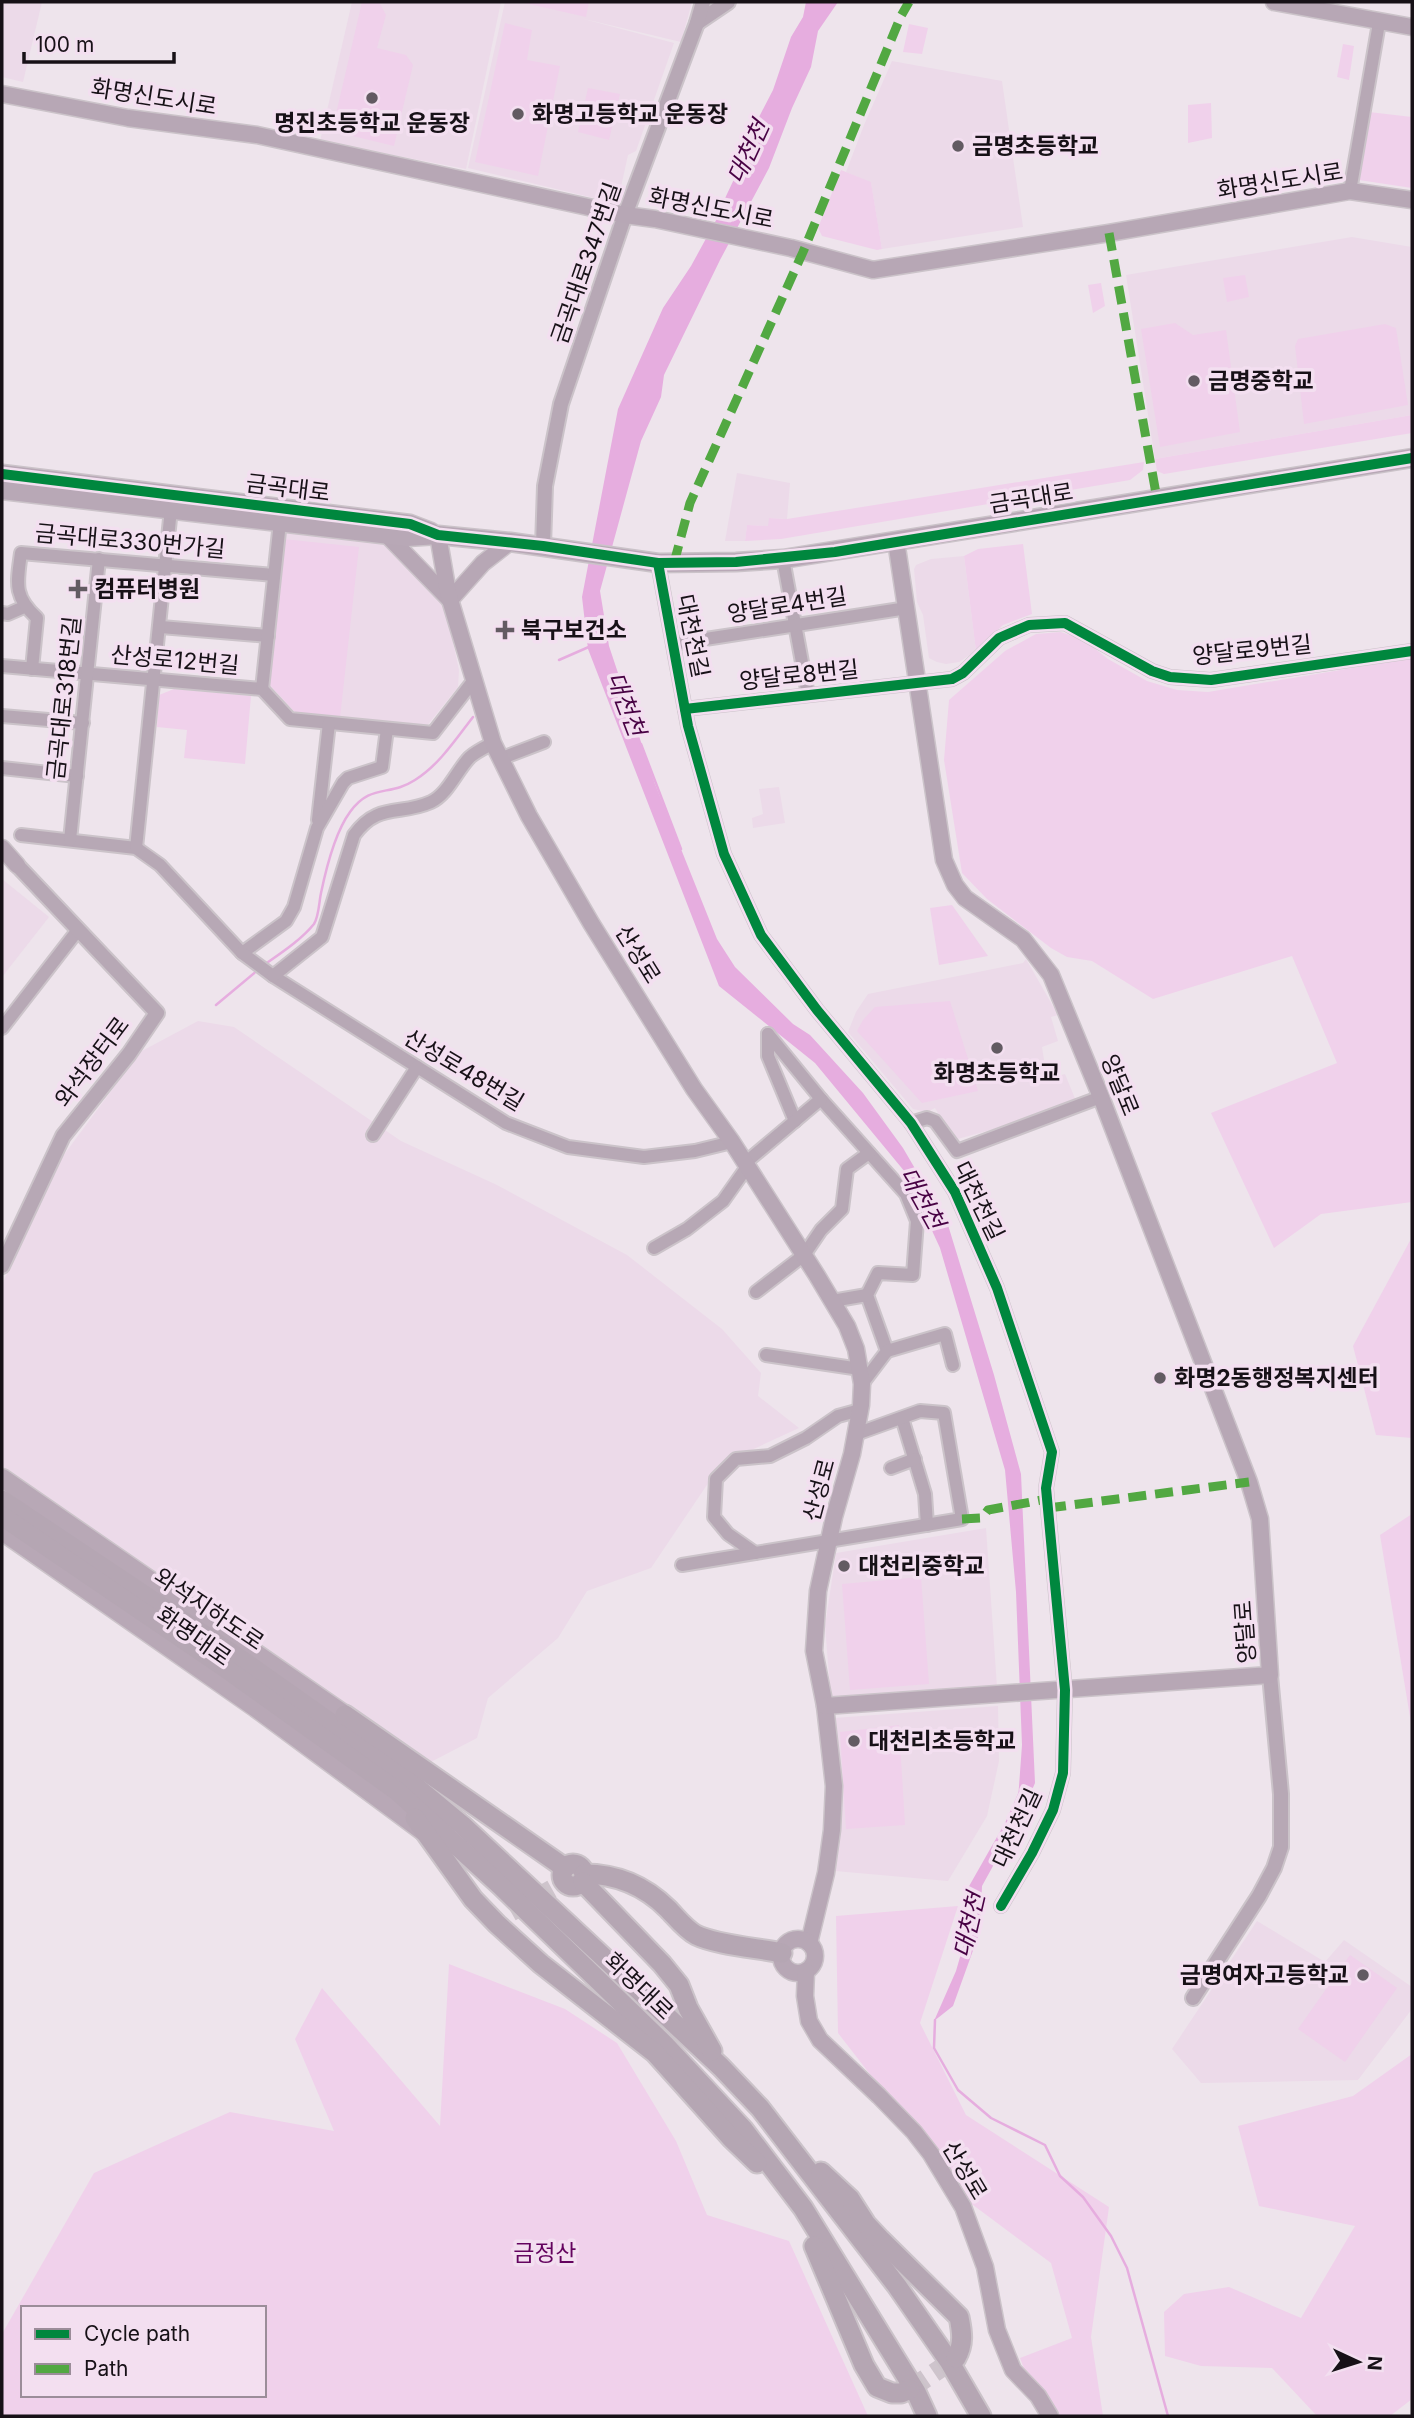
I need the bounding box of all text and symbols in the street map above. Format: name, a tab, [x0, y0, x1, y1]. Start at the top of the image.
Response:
scale bar	[24, 21, 175, 65]
text: 100 m	[35, 32, 94, 57]
street label: 화명신도시로	[89, 73, 219, 121]
marker: 명진초등학교 운동장	[364, 90, 380, 106]
place label: 화명고등학교 운동장	[532, 100, 728, 128]
marker: 화명고등학교 운동장	[510, 106, 526, 122]
place label: 명진초등학교 운동장	[274, 109, 470, 137]
water label: 대천천	[721, 113, 776, 188]
place label: 금명초등학교	[972, 132, 1099, 160]
marker: 금명초등학교	[950, 138, 966, 154]
street label: 화명신도시로	[1215, 157, 1345, 205]
street label: 금곡대로347번길	[545, 179, 627, 347]
street label: 화명신도시로	[646, 182, 776, 234]
place label: 금명중학교	[1208, 367, 1314, 395]
marker: 금명중학교	[1186, 373, 1202, 389]
street label: 금곡대로	[244, 469, 332, 507]
street label: 금곡대로	[987, 478, 1075, 518]
street label: 금곡대로330번가길	[34, 519, 226, 563]
place label: 컴퓨터병원	[94, 575, 200, 603]
marker: 컴퓨터병원	[68, 579, 88, 599]
street label: 양달로4번길	[725, 582, 849, 628]
street label: 대천천길	[671, 592, 715, 680]
street label: 금곡대로318번길	[41, 615, 87, 781]
place label: 북구보건소	[521, 616, 627, 644]
marker: 북구보건소	[495, 620, 515, 640]
street label: 양달로9번길	[1191, 630, 1313, 670]
street label: 산성로12번길	[109, 640, 241, 680]
street label: 양달로8번길	[738, 655, 860, 695]
water label: 대천천	[601, 668, 652, 743]
street label: 산성로	[609, 920, 667, 988]
street label: 와석장터로	[49, 1011, 135, 1113]
street label: 산성로48번길	[399, 1023, 529, 1117]
marker: 화명초등학교	[989, 1040, 1005, 1056]
street label: 양달로	[1095, 1050, 1145, 1120]
place label: 화명초등학교	[934, 1059, 1060, 1087]
street label: 대천천길	[948, 1157, 1010, 1245]
water label: 대천천	[893, 1162, 952, 1237]
place label: 화명2동행정복지센터	[1174, 1364, 1379, 1392]
marker: 화명2동행정복지센터	[1152, 1370, 1168, 1386]
street label: 산성로	[797, 1456, 841, 1524]
place label: 대천리중학교	[858, 1552, 985, 1580]
marker: 대천리중학교	[836, 1558, 852, 1574]
street label: 와석지하도로	[149, 1562, 269, 1656]
street label: 양달로	[1229, 1599, 1261, 1665]
street label: 화명대로	[151, 1600, 237, 1672]
place label: 대천리초등학교	[868, 1727, 1016, 1755]
marker: 대천리초등학교	[846, 1733, 862, 1749]
street label: 대천천길	[986, 1784, 1048, 1872]
water label: 대천천	[947, 1887, 991, 1961]
street label: 화명대로	[599, 1947, 679, 2025]
place label: 금명여자고등학교	[1180, 1961, 1349, 1989]
marker: 금명여자고등학교	[1355, 1967, 1371, 1983]
street label: 산성로	[937, 2136, 993, 2204]
park label: 금정산	[513, 2239, 577, 2267]
legend	[21, 2306, 266, 2397]
text: Cycle path	[84, 2321, 190, 2346]
north arrow	[1323, 2327, 1393, 2397]
text: N	[1362, 2355, 1386, 2371]
text: Path	[84, 2356, 129, 2381]

